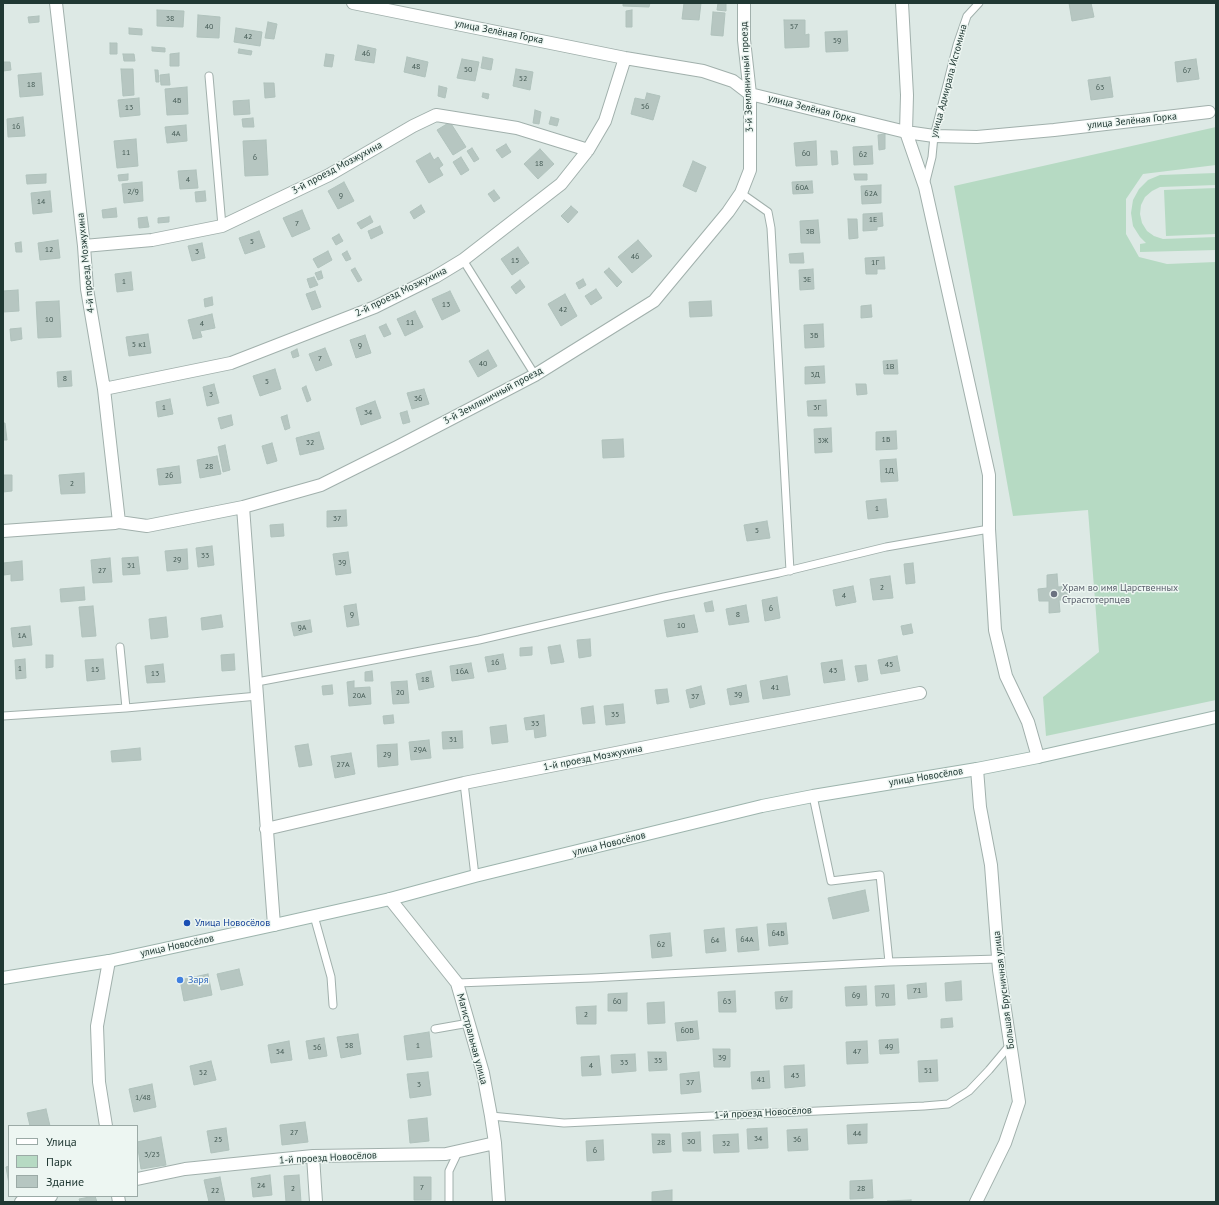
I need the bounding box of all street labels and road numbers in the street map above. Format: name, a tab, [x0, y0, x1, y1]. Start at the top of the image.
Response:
street label: улица Зелёная Горка	[454, 18, 544, 46]
street label: 3-й Земляничный проезд	[738, 21, 756, 133]
street label: улица Адмирала Истомина	[928, 23, 970, 139]
street label: улица Зелёная Горка	[767, 92, 857, 126]
street label: улица Зелёная Горка	[1087, 110, 1177, 132]
street label: 3-й проезд Мозжухина	[290, 139, 384, 197]
street label: 4-й проезд Мозжухина	[75, 212, 97, 314]
street label: 2-й проезд Мозжухина	[353, 265, 449, 319]
street label: 3-й Земляничный проезд	[441, 365, 545, 427]
street label: 1-й проезд Мозжухина	[542, 743, 644, 773]
street label: улица Новосёлов	[888, 765, 964, 789]
street label: улица Новосёлов	[571, 829, 647, 859]
street label: Большая Брусничная улица	[991, 930, 1017, 1050]
street label: улица Новосёлов	[139, 932, 215, 960]
street label: Магистральная улица	[454, 992, 490, 1086]
street label: 1-й проезд Новосёлов	[714, 1104, 812, 1122]
street label: 1-й проезд Новосёлов	[279, 1149, 377, 1167]

